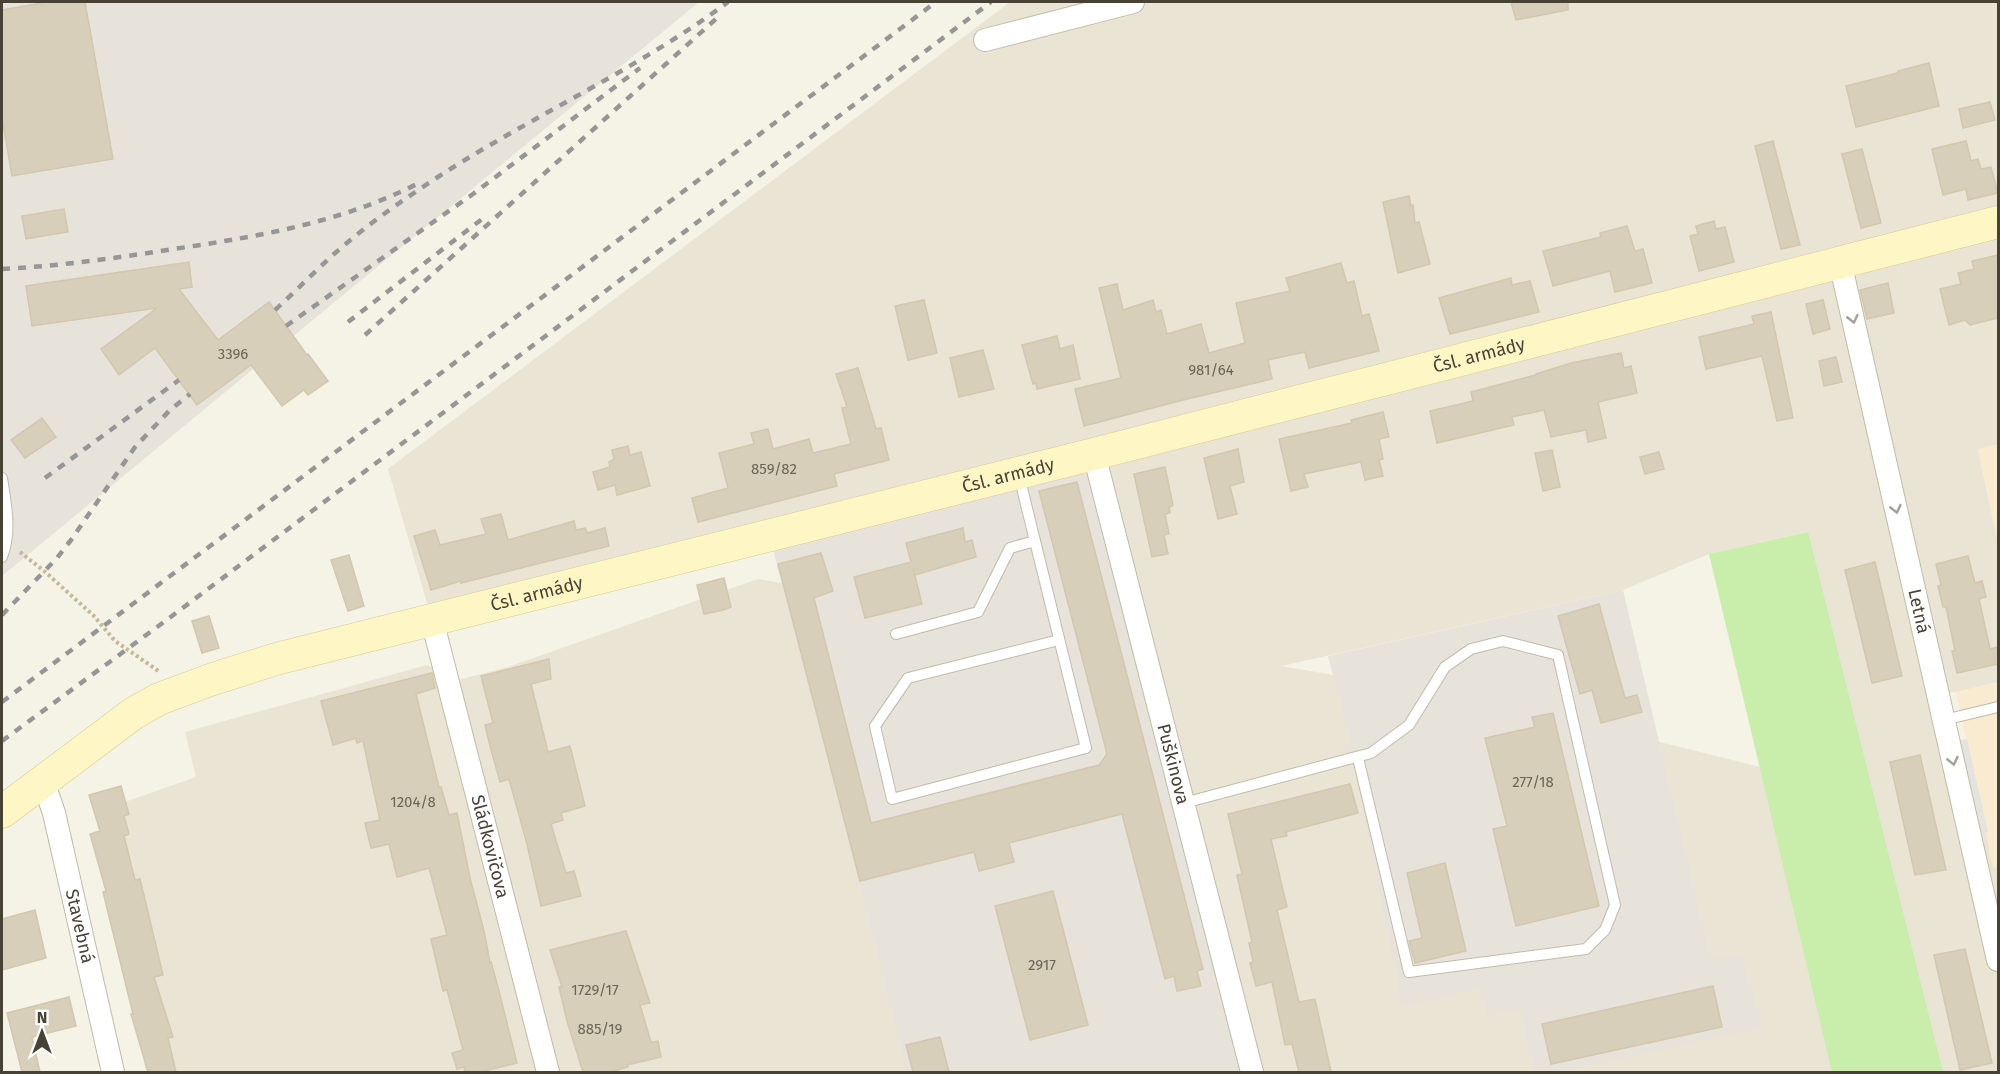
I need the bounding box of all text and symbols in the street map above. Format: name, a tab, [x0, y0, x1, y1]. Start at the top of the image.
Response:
one-way arrow	[1846, 314, 1859, 324]
street label: Čsl. armády	[1430, 333, 1527, 378]
house number: 3396	[218, 345, 248, 363]
house number: 981/64	[1188, 361, 1234, 379]
street label: Čsl. armády	[960, 453, 1057, 498]
house number: 859/82	[751, 460, 797, 478]
one-way arrow	[1889, 504, 1902, 514]
street label: Čsl. armády	[488, 572, 585, 616]
street label: Letná	[1903, 587, 1935, 636]
street label: Puškinova	[1152, 721, 1194, 807]
one-way arrow	[1946, 756, 1959, 766]
house number: 277/18	[1512, 773, 1554, 791]
house number: 1204/8	[390, 793, 436, 811]
street label: Sládkovičova	[466, 793, 514, 901]
street label: Stavebná	[61, 887, 99, 965]
house number: 2917	[1028, 956, 1056, 974]
house number: 1729/17	[571, 981, 619, 999]
north arrow	[12, 1002, 72, 1062]
text: N	[37, 1008, 47, 1027]
house number: 885/19	[577, 1020, 623, 1038]

